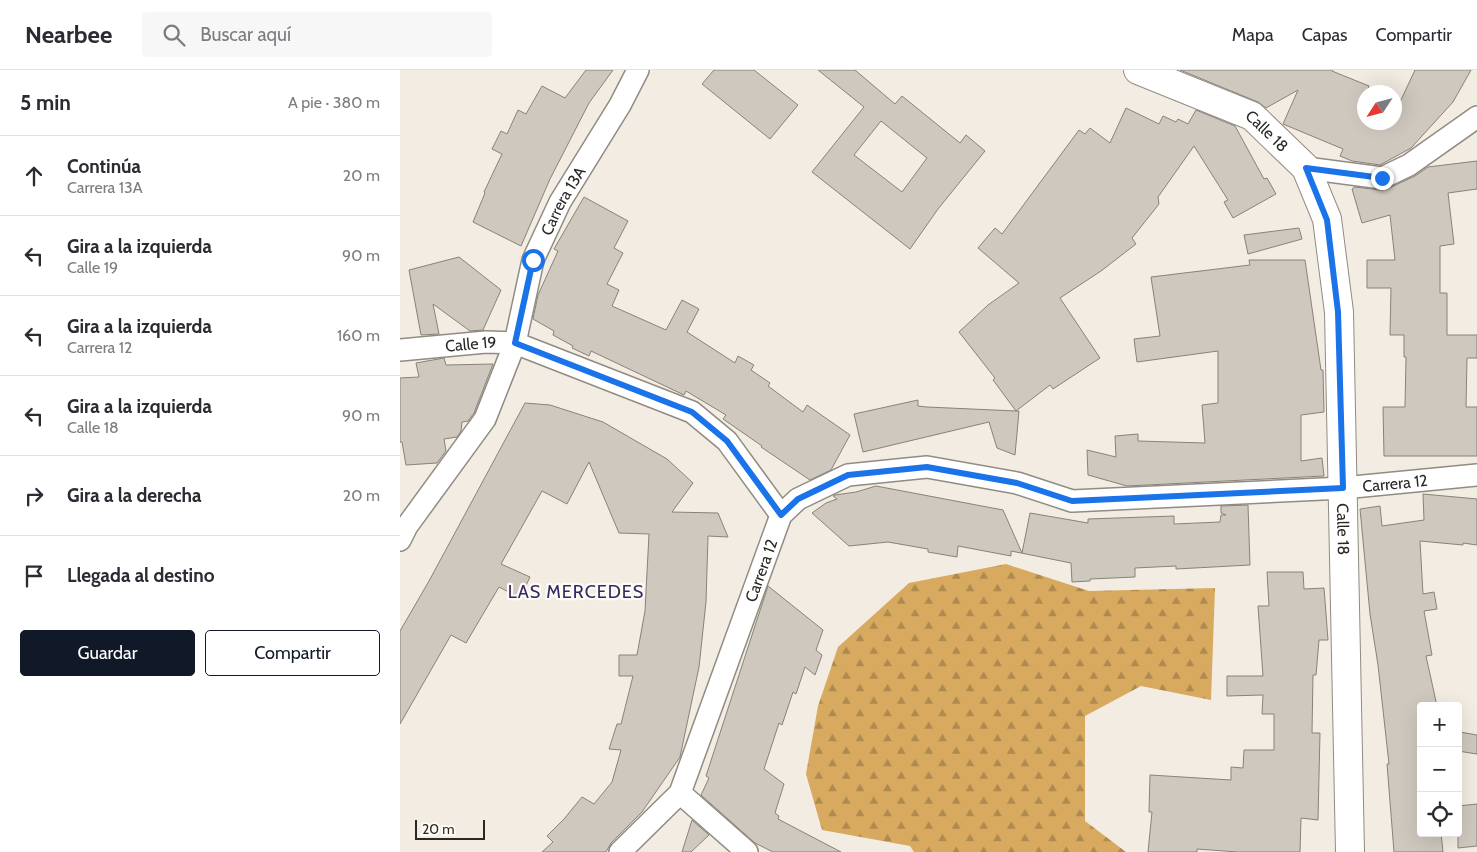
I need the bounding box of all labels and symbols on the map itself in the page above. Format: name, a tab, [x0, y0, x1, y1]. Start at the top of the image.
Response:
north arrow	[1357, 85, 1402, 130]
street label: Calle 18	[1242, 106, 1292, 155]
street label: Carrera 13A	[536, 163, 589, 238]
route end	[1371, 167, 1394, 190]
route start	[522, 249, 545, 272]
street label: Calle 19	[444, 332, 497, 355]
street label: Carrera 12	[1361, 470, 1429, 496]
street label: Calle 18	[1333, 503, 1353, 555]
street label: Carrera 12	[741, 536, 781, 604]
district label: LAS MERCEDES	[508, 581, 644, 603]
scale bar	[415, 817, 485, 840]

